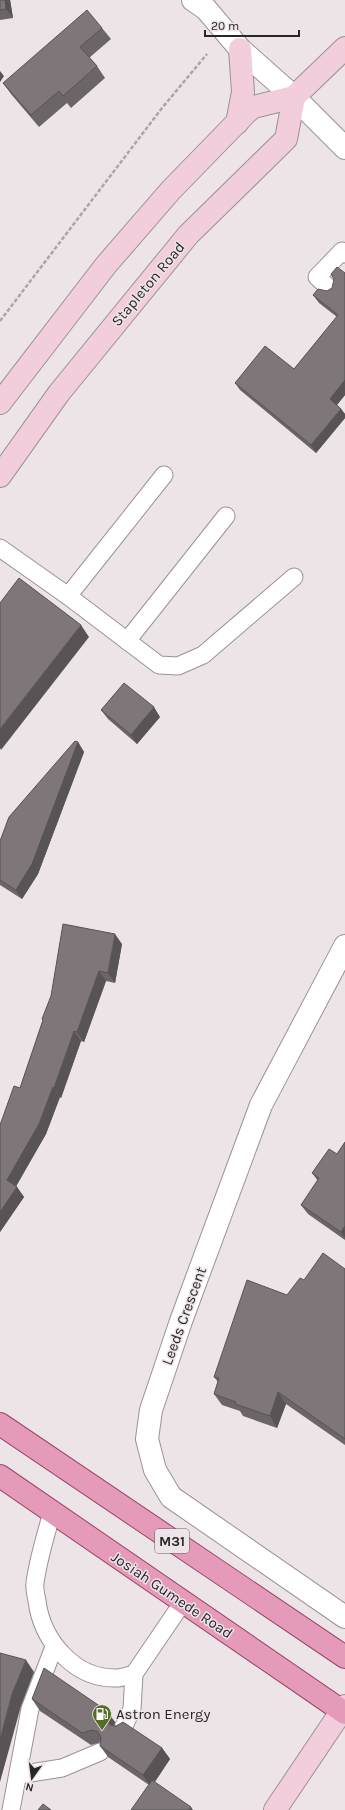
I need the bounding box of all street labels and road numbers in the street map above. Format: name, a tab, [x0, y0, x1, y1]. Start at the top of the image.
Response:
street label: Stapleton Road	[107, 238, 189, 330]
street label: Leeds Crescent	[158, 1264, 210, 1368]
road number: M31	[155, 1529, 189, 1553]
street label: Josiah Gumede Road	[108, 1548, 236, 1642]

